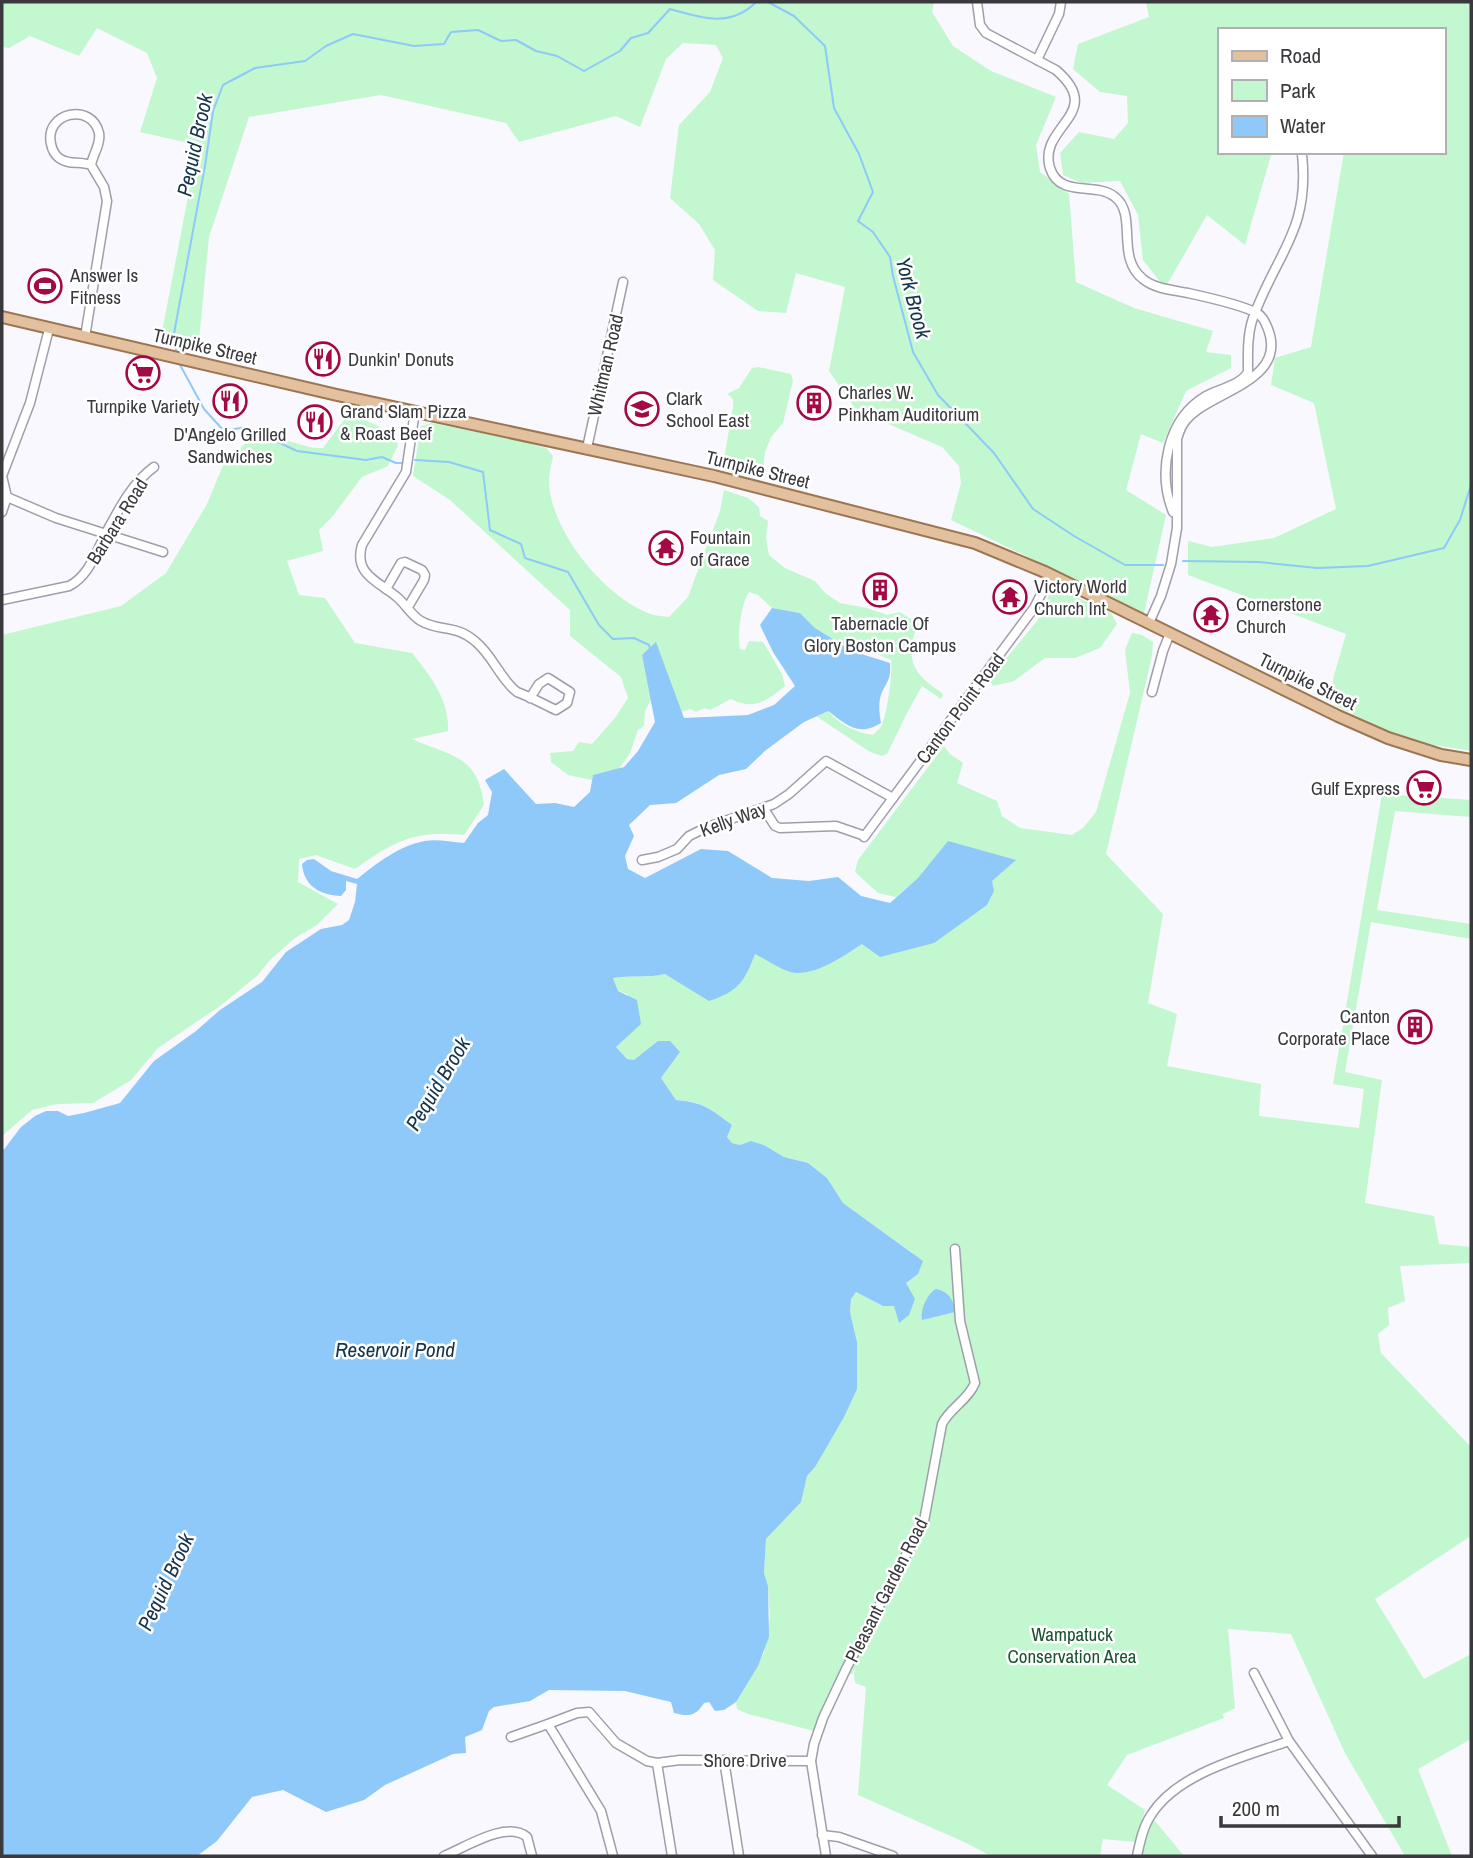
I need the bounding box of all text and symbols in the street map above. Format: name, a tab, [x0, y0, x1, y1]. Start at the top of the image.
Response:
legend	[1218, 28, 1445, 154]
text: Road	[1280, 41, 1321, 70]
text: Park	[1280, 76, 1316, 105]
water label: Pequid Brook	[169, 89, 220, 199]
text: Water	[1280, 111, 1326, 140]
water label: York Brook	[889, 254, 939, 343]
place label: Answer Is Fitness	[69, 262, 139, 310]
sports icon: Answer Is Fitness	[26, 267, 64, 305]
street label: Whitman Road	[581, 311, 629, 419]
street label: Turnpike Street	[150, 321, 260, 371]
restaurant icon: Dunkin' Donuts	[304, 340, 342, 378]
place label: Dunkin' Donuts	[348, 346, 454, 372]
supermarket icon: Turnpike Variety	[124, 354, 162, 392]
place label: Charles W. Pinkham Auditorium	[838, 379, 979, 427]
restaurant icon: D'Angelo Grilled Sandwiches	[211, 382, 249, 420]
building icon: Charles W. Pinkham Auditorium	[795, 384, 833, 422]
place label: Clark School East	[666, 385, 750, 433]
school or university icon: Clark School East	[623, 390, 661, 428]
place label: Turnpike Variety	[87, 393, 200, 419]
place label: Grand Slam Pizza & Roast Beef	[340, 398, 467, 446]
restaurant icon: Grand Slam Pizza & Roast Beef	[296, 403, 334, 441]
place label: D'Angelo Grilled Sandwiches	[174, 421, 286, 469]
street label: Turnpike Street	[703, 444, 813, 495]
street label: Barbara Road	[80, 473, 154, 569]
place label: Fountain of Grace	[690, 524, 751, 572]
temple icon: Fountain of Grace	[647, 529, 685, 567]
building icon: Tabernacle Of Glory Boston Campus	[861, 571, 899, 609]
place label: Victory World Church Int	[1034, 573, 1127, 621]
temple icon: Victory World Church Int	[991, 578, 1029, 616]
place label: Cornerstone Church	[1236, 591, 1322, 639]
temple icon: Cornerstone Church	[1192, 596, 1230, 634]
place label: Tabernacle Of Glory Boston Campus	[804, 610, 956, 658]
street label: Turnpike Street	[1255, 646, 1362, 716]
street label: Canton Point Road	[910, 647, 1010, 769]
supermarket icon: Gulf Express	[1405, 769, 1443, 807]
place label: Gulf Express	[1311, 775, 1400, 801]
street label: Kelly Way	[696, 795, 770, 843]
place label: Canton Corporate Place	[1277, 1003, 1390, 1051]
building icon: Canton Corporate Place	[1396, 1008, 1434, 1046]
water label: Pequid Brook	[398, 1030, 478, 1136]
water label: Reservoir Pond	[335, 1335, 455, 1364]
street label: Pleasant Garden Road	[838, 1513, 934, 1667]
water label: Pequid Brook	[130, 1527, 201, 1635]
park label: Wampatuck Conservation Area	[1007, 1621, 1137, 1669]
street label: Shore Drive	[703, 1747, 787, 1773]
scale bar	[1221, 1784, 1400, 1828]
text: 200 m	[1232, 1794, 1280, 1823]

